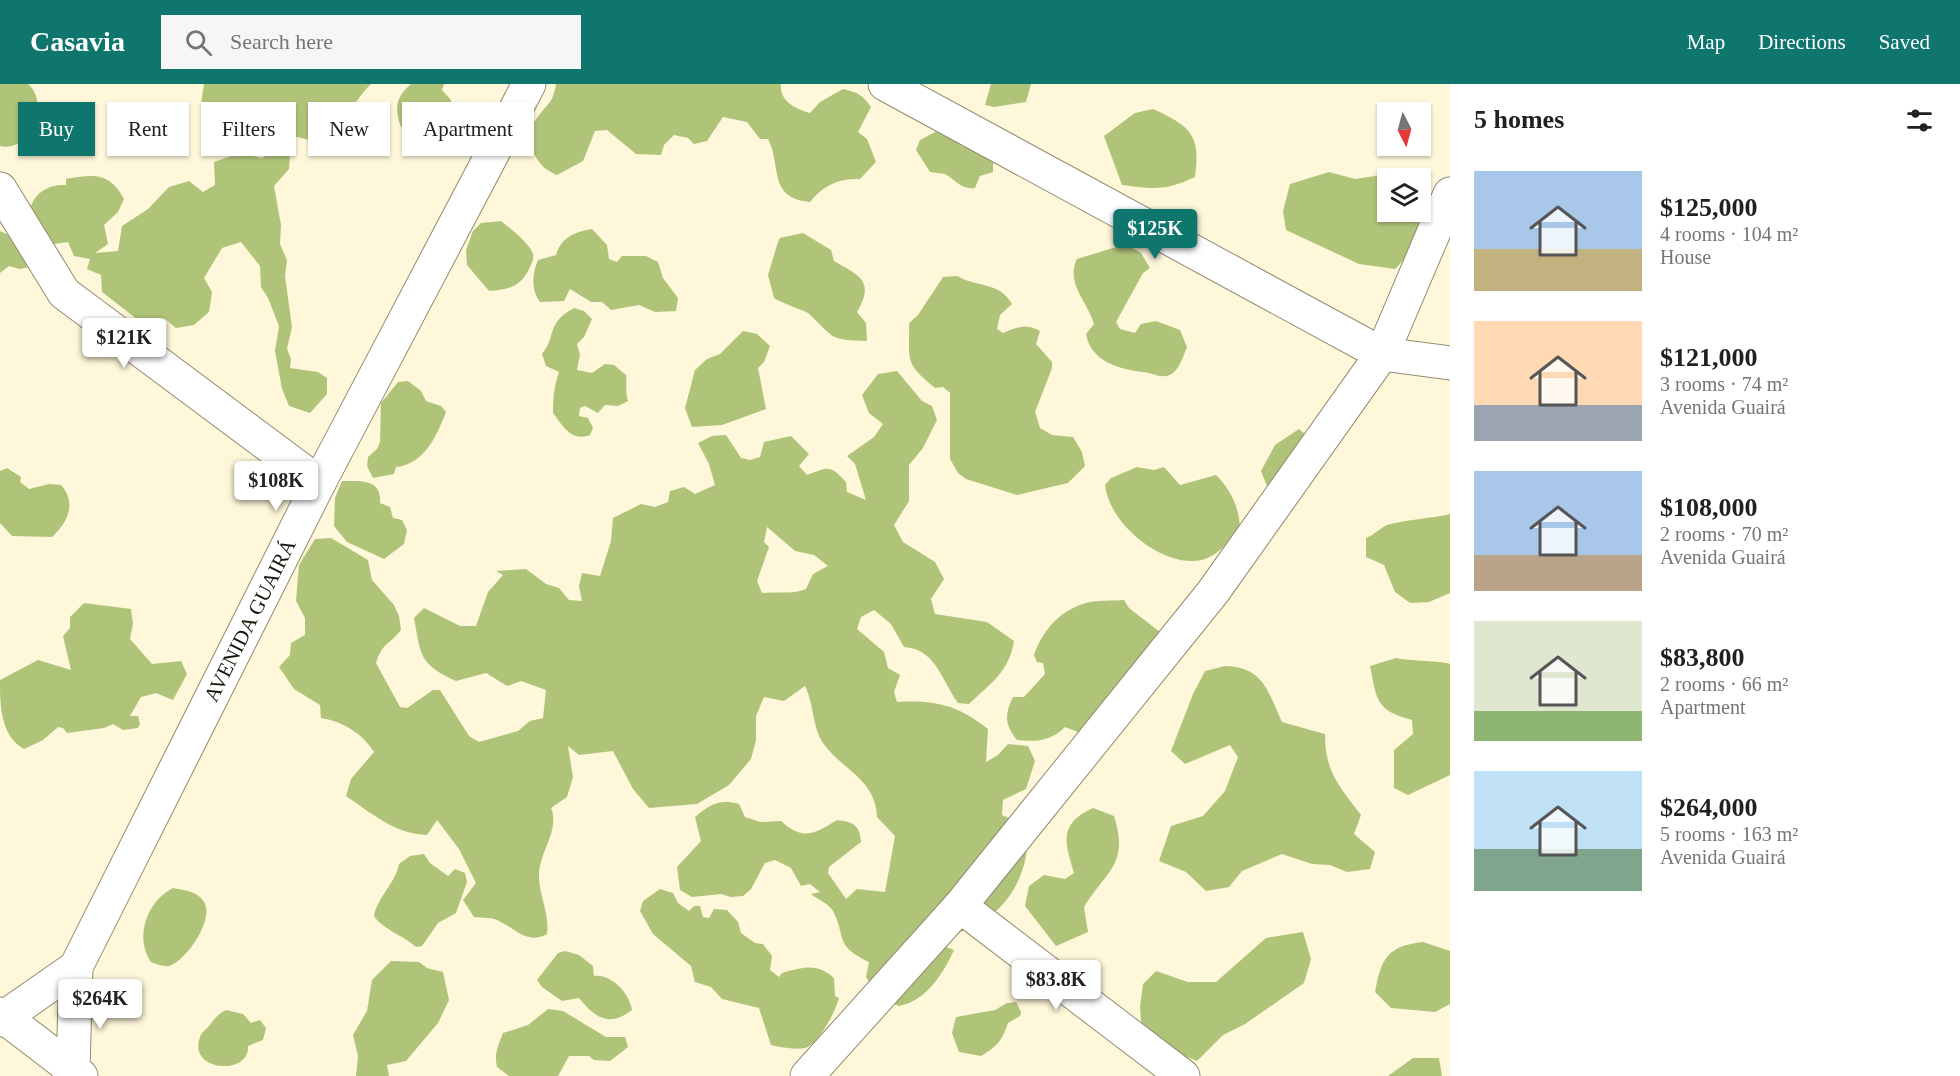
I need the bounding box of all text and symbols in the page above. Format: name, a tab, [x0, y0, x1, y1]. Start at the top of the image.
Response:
search box	[161, 15, 581, 69]
text: Casavia	[30, 26, 125, 57]
icon: search	[182, 26, 215, 59]
text: Search here	[230, 29, 333, 54]
text: Map	[1687, 30, 1725, 54]
text: Directions	[1758, 30, 1846, 54]
text: Saved	[1879, 30, 1930, 54]
chip: Buy	[18, 102, 95, 156]
chip: Rent	[107, 102, 189, 156]
chip: Filters	[201, 102, 296, 156]
chip: New	[308, 102, 390, 156]
chip: Apartment	[402, 102, 534, 156]
north arrow	[1377, 102, 1431, 156]
map controls	[1377, 102, 1431, 222]
icon: filters	[1903, 104, 1936, 137]
text: 5 homes	[1474, 105, 1564, 134]
button: layers	[1377, 168, 1431, 222]
text: $125,000	[1660, 193, 1758, 222]
icon: home	[1522, 195, 1594, 267]
pin: $125K	[1113, 209, 1197, 260]
text: $125K	[1127, 217, 1183, 239]
text: 4 rooms · 104 m²	[1660, 223, 1798, 245]
text: House	[1660, 246, 1711, 268]
pin: $121K	[82, 318, 166, 369]
text: $121K	[96, 326, 152, 348]
text: $121,000	[1660, 343, 1758, 372]
icon: home	[1522, 345, 1594, 417]
text: 3 rooms · 74 m²	[1660, 373, 1788, 395]
text: Avenida Guairá	[1660, 396, 1786, 418]
pin: $108K	[234, 461, 318, 512]
text: $108K	[248, 469, 304, 491]
text: $108,000	[1660, 493, 1758, 522]
icon: home	[1522, 495, 1594, 567]
text: 2 rooms · 70 m²	[1660, 523, 1788, 545]
street label: AVENIDA GUAIRÁ	[199, 534, 301, 706]
text: Avenida Guairá	[1660, 546, 1786, 568]
text: $83,800	[1660, 643, 1745, 672]
icon: home	[1522, 645, 1594, 717]
text: 2 rooms · 66 m²	[1660, 673, 1788, 695]
text: Apartment	[1660, 696, 1746, 718]
text: $264,000	[1660, 793, 1758, 822]
icon: home	[1522, 795, 1594, 867]
text: 5 rooms · 163 m²	[1660, 823, 1798, 845]
text: Avenida Guairá	[1660, 846, 1786, 868]
pin: $83.8K	[1007, 960, 1105, 1011]
text: $83.8K	[1026, 968, 1086, 990]
pin: $264K	[58, 979, 142, 1030]
text: $264K	[72, 987, 128, 1009]

